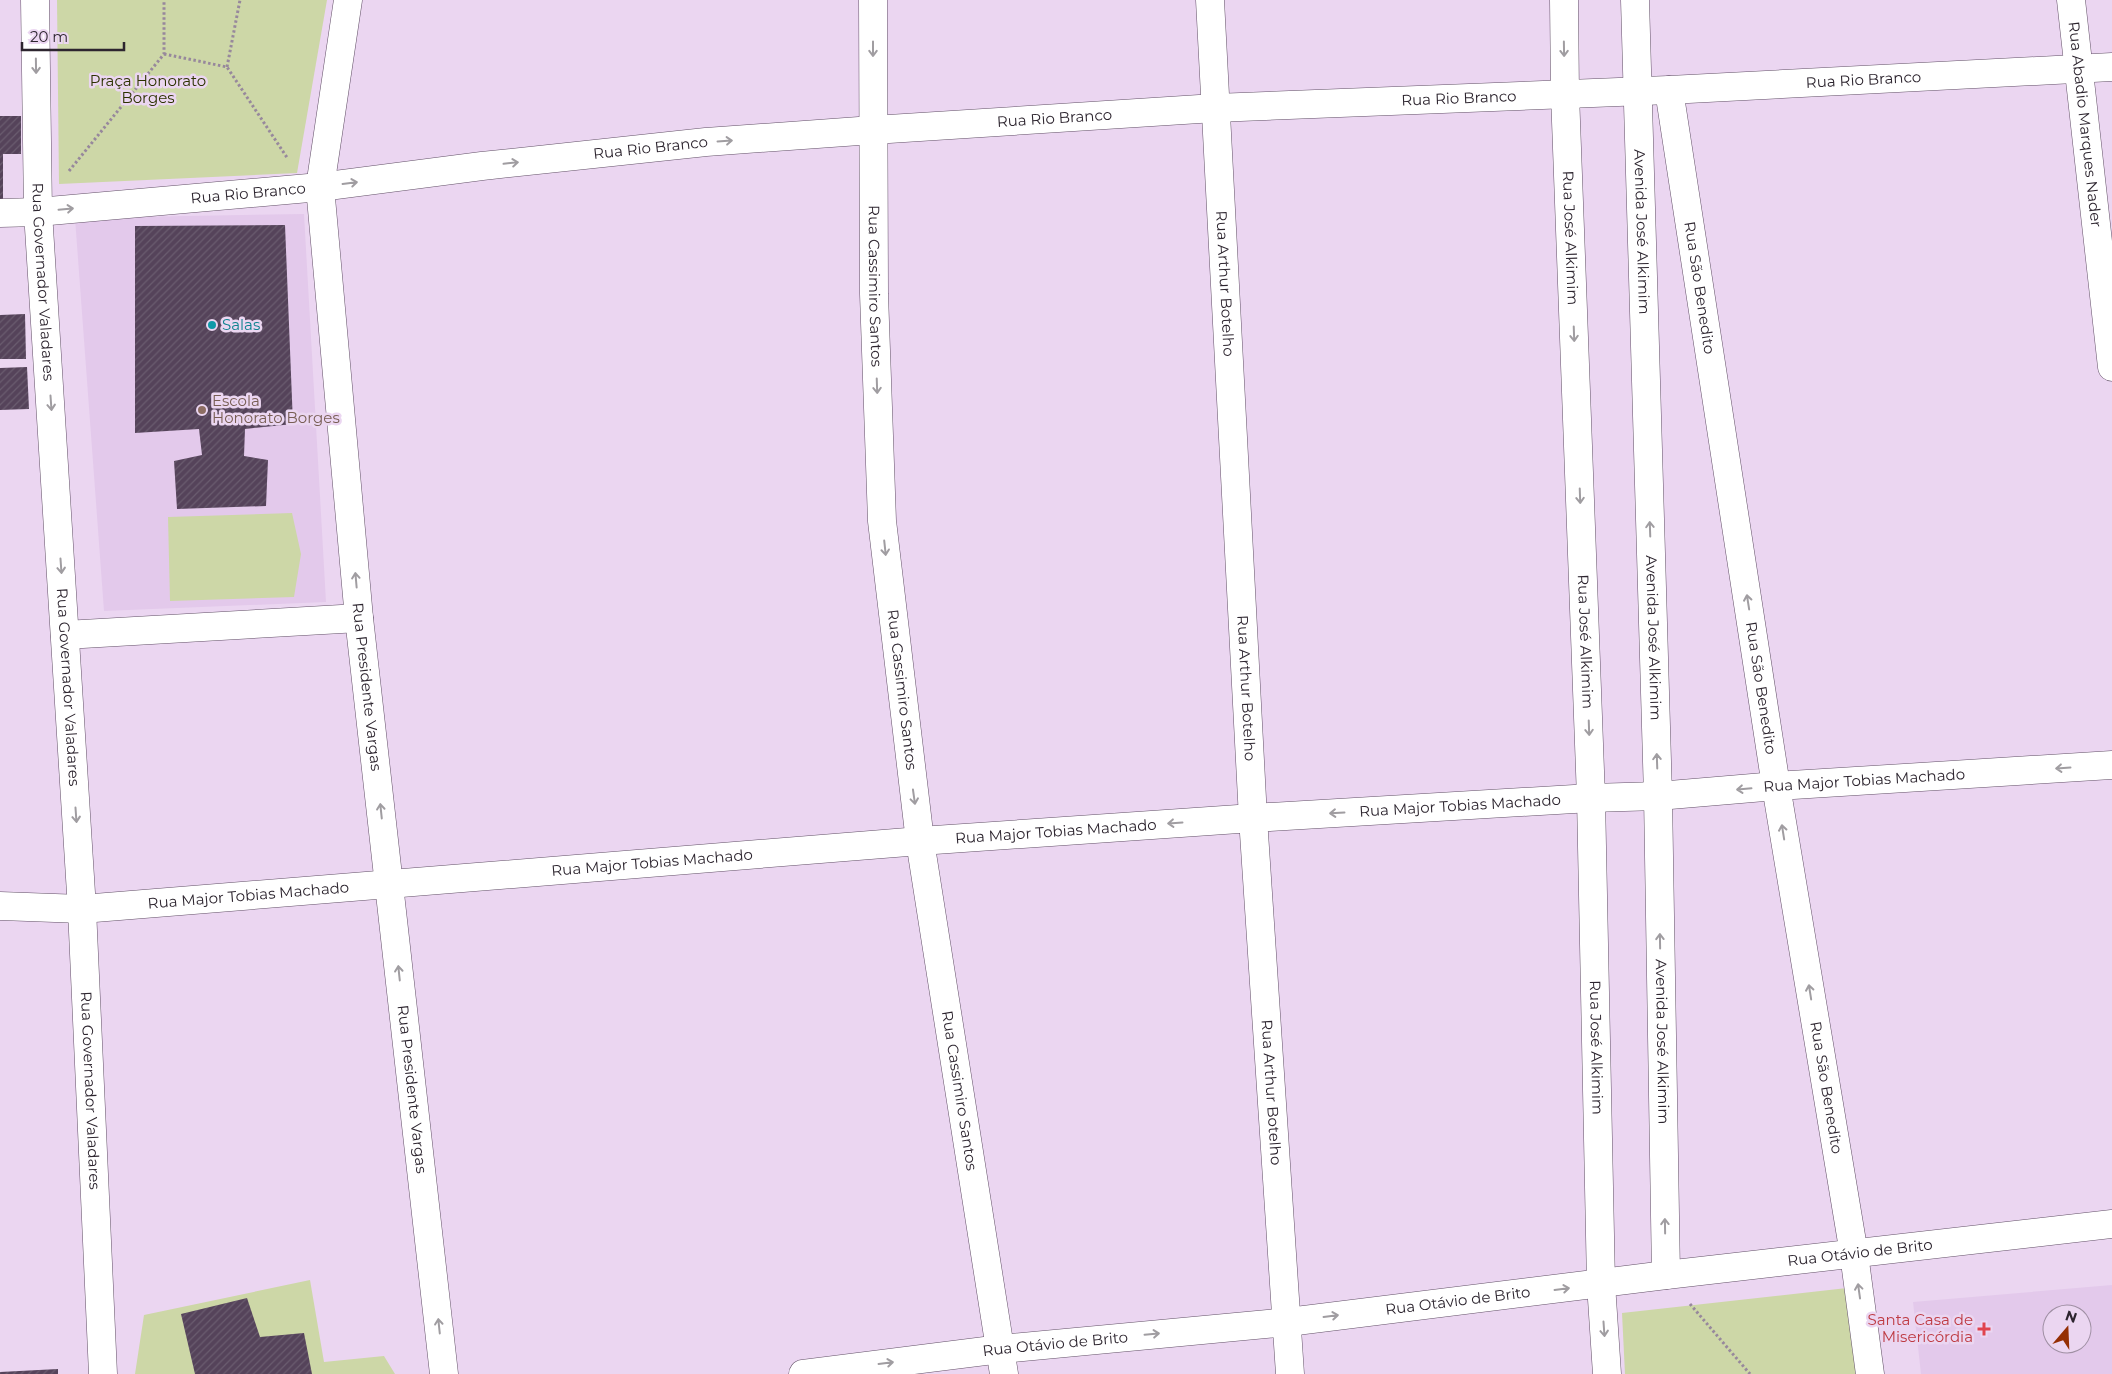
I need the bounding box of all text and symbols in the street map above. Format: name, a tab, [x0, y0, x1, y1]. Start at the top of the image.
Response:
scale bar	[22, 20, 125, 52]
street label: Rua Abadio Marques Nader	[2064, 20, 2106, 228]
text: 20 m	[30, 27, 68, 46]
one-way arrow	[868, 40, 878, 56]
one-way arrow	[1560, 40, 1569, 56]
one-way arrow	[31, 58, 41, 74]
street label: Rua Rio Branco	[1805, 67, 1922, 92]
park label: Praça Honorato Borges	[90, 71, 206, 107]
street label: Rua Rio Branco	[1401, 86, 1517, 110]
street label: Rua Rio Branco	[996, 105, 1113, 131]
street label: Rua Rio Branco	[592, 132, 709, 163]
one-way arrow	[717, 136, 733, 146]
street label: Avenida José Alkimim	[1630, 149, 1654, 315]
one-way arrow	[503, 158, 519, 168]
street label: Rua José Alkimim	[1559, 170, 1583, 306]
street label: Rua Rio Branco	[190, 178, 306, 207]
one-way arrow	[342, 178, 358, 188]
street label: Rua Governador Valadares	[29, 183, 59, 382]
one-way arrow	[58, 205, 74, 214]
street label: Rua Cassimiro Santos	[865, 205, 887, 367]
street label: Rua Arthur Botelho	[1212, 210, 1239, 357]
street label: Rua São Benedito	[1680, 220, 1719, 355]
place label: Salas	[222, 315, 260, 334]
marker: Salas	[206, 319, 218, 331]
one-way arrow	[1569, 325, 1579, 341]
one-way arrow	[872, 378, 882, 394]
place label: Escola Honorato Borges	[212, 391, 340, 427]
one-way arrow	[46, 395, 55, 411]
marker: Escola Honorato Borges	[196, 404, 208, 416]
one-way arrow	[1575, 488, 1585, 504]
one-way arrow	[1645, 521, 1655, 537]
one-way arrow	[880, 540, 890, 556]
street label: Avenida José Alkimim	[1642, 555, 1666, 721]
one-way arrow	[56, 557, 65, 573]
one-way arrow	[351, 572, 361, 588]
street label: Rua José Alkimim	[1574, 574, 1598, 709]
street label: Rua Governador Valadares	[53, 587, 84, 787]
one-way arrow	[1742, 595, 1752, 611]
street label: Rua Presidente Vargas	[349, 602, 386, 772]
street label: Rua Cassimiro Santos	[884, 608, 921, 771]
street label: Rua Arthur Botelho	[1233, 615, 1260, 762]
street label: Rua São Benedito	[1742, 620, 1781, 756]
one-way arrow	[1584, 720, 1593, 736]
one-way arrow	[1652, 753, 1662, 770]
street label: Rua Major Tobias Machado	[1763, 764, 1966, 796]
one-way arrow	[2056, 764, 2072, 773]
one-way arrow	[1736, 784, 1752, 793]
one-way arrow	[910, 788, 920, 804]
street label: Rua Major Tobias Machado	[1359, 790, 1561, 821]
one-way arrow	[376, 804, 386, 820]
one-way arrow	[72, 807, 81, 823]
one-way arrow	[1330, 808, 1346, 817]
street label: Rua Major Tobias Machado	[954, 815, 1157, 848]
one-way arrow	[1167, 818, 1183, 828]
one-way arrow	[1778, 825, 1788, 841]
street label: Rua Major Tobias Machado	[551, 845, 754, 880]
street label: Rua Major Tobias Machado	[147, 877, 350, 913]
one-way arrow	[1656, 933, 1665, 949]
street label: Avenida José Alkimim	[1652, 959, 1673, 1125]
one-way arrow	[394, 965, 404, 981]
street label: Rua José Alkimim	[1586, 980, 1608, 1115]
one-way arrow	[1805, 985, 1815, 1001]
street label: Rua Governador Valadares	[77, 991, 105, 1190]
street label: Rua Presidente Vargas	[394, 1004, 431, 1174]
street label: Rua Cassimiro Santos	[938, 1009, 982, 1172]
street label: Rua Arthur Botelho	[1257, 1019, 1286, 1166]
street label: Rua São Benedito	[1806, 1020, 1847, 1155]
one-way arrow	[1660, 1218, 1670, 1234]
street label: Rua Otávio de Brito	[1786, 1235, 1934, 1270]
street label: Rua Otávio de Brito	[1384, 1282, 1531, 1319]
one-way arrow	[1854, 1283, 1864, 1299]
one-way arrow	[1554, 1284, 1570, 1294]
north arrow	[2042, 1304, 2092, 1354]
text: N	[2063, 1306, 2080, 1327]
place label: Santa Casa de Misericórdia	[1868, 1310, 1973, 1346]
one-way arrow	[1323, 1311, 1339, 1321]
one-way arrow	[434, 1318, 444, 1334]
one-way arrow	[1599, 1321, 1608, 1337]
marker: Santa Casa de Misericórdia	[1977, 1322, 1991, 1336]
street label: Rua Otávio de Brito	[981, 1327, 1129, 1360]
one-way arrow	[1144, 1330, 1160, 1339]
one-way arrow	[878, 1358, 894, 1368]

